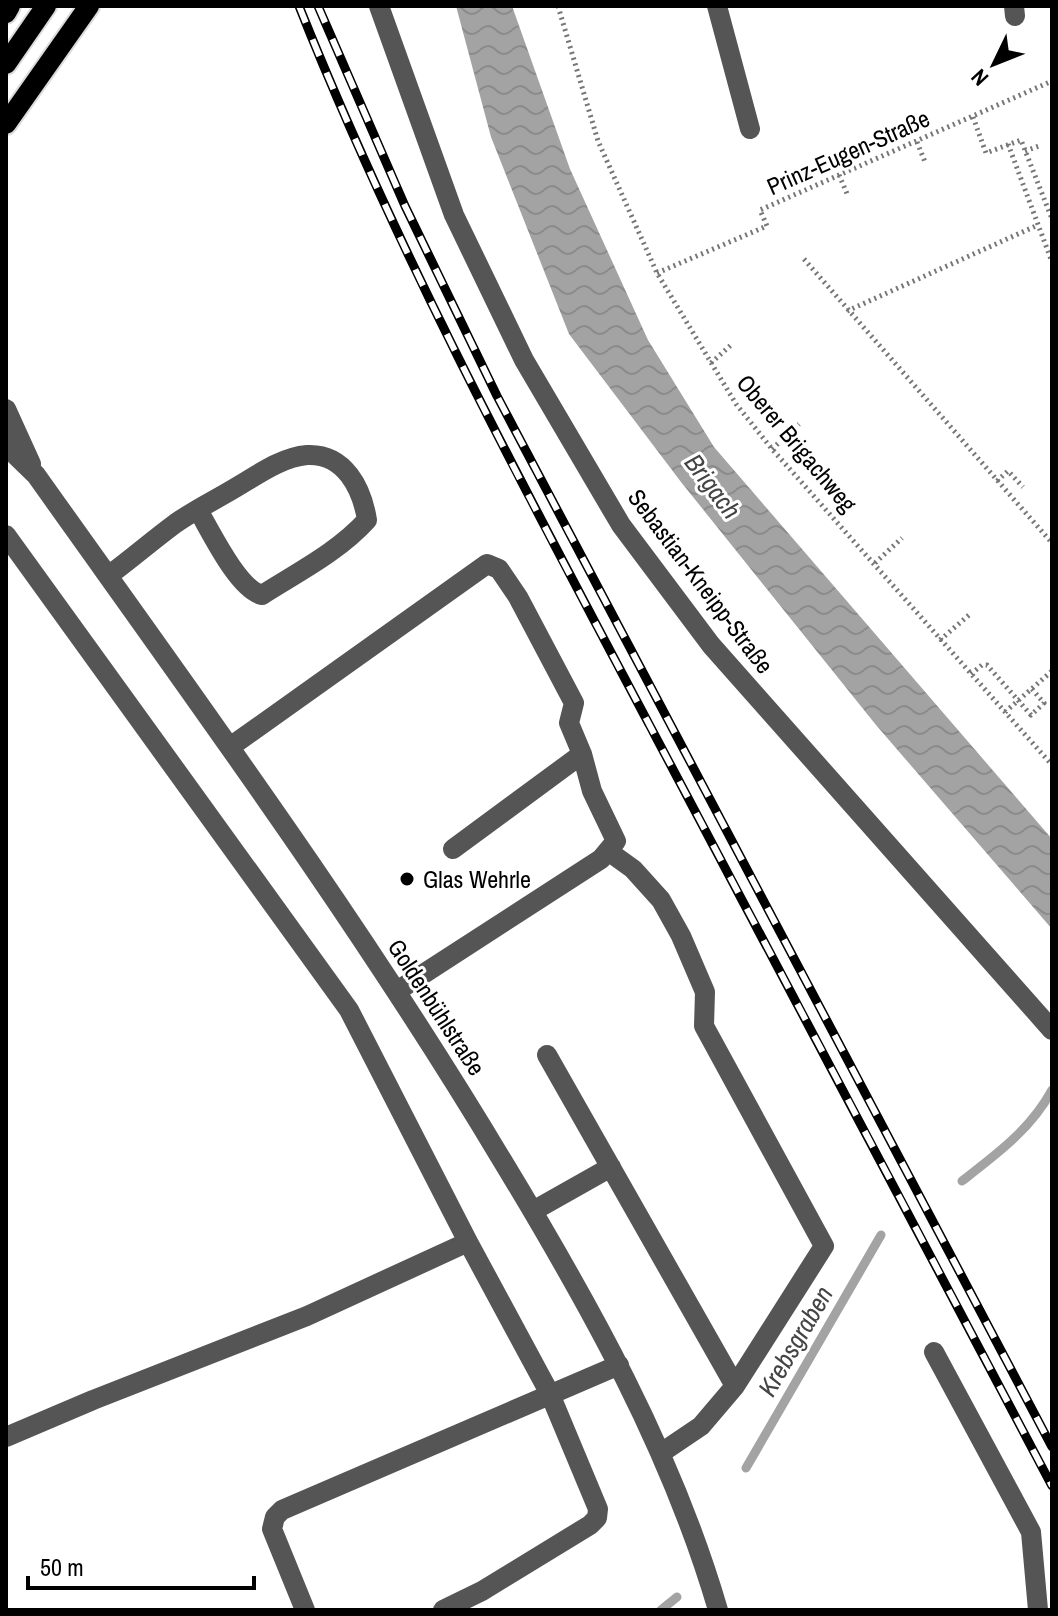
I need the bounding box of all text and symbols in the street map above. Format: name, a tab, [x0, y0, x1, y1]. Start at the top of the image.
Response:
north arrow	[954, 24, 1034, 104]
text: N	[964, 63, 995, 93]
street label: Prinz-Eugen-Straße	[762, 102, 934, 202]
street label: Oberer Brigachweg	[730, 367, 864, 519]
water label: Brigach	[677, 446, 749, 526]
street label: Sebastian-Kneipp-Straße	[621, 482, 781, 680]
place label: Glas Wehrle	[423, 863, 531, 895]
marker: Glas Wehrle	[398, 870, 416, 888]
street label: Goldenbühlstraße	[381, 933, 493, 1081]
water label: Krebsgraben	[749, 1279, 841, 1403]
scale bar	[28, 1540, 254, 1590]
text: 50 m	[40, 1551, 84, 1583]

